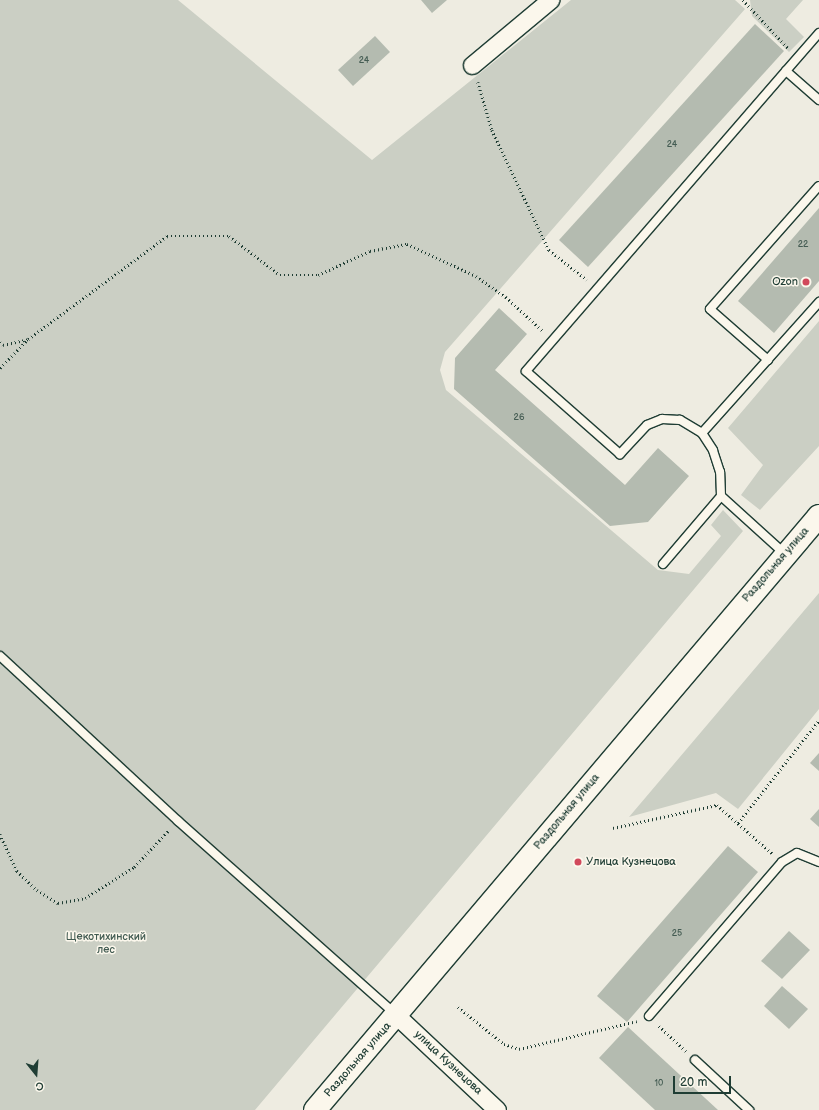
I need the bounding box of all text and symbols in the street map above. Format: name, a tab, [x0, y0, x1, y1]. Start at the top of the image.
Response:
house number: 24	[359, 56, 369, 66]
house number: 24	[667, 140, 677, 150]
house number: 22	[798, 240, 808, 250]
place label: Ozon	[772, 275, 798, 289]
marker: Ozon	[801, 277, 811, 287]
house number: 26	[514, 413, 524, 423]
street label: Раздольная улица	[740, 525, 812, 605]
street label: Раздольная улица	[531, 771, 603, 853]
place label: Улица Кузнецова	[586, 855, 676, 869]
marker: Улица Кузнецова	[573, 857, 583, 867]
house number: 25	[672, 929, 682, 939]
park label: Щекотихинский лес	[66, 931, 146, 957]
street label: Раздольная улица	[322, 1020, 394, 1100]
street label: улица Кузнецова	[411, 1028, 485, 1098]
north arrow	[16, 1054, 56, 1094]
scale bar	[675, 1068, 733, 1094]
text: 20 m	[680, 1075, 707, 1090]
text: С	[34, 1079, 45, 1093]
house number: 10	[655, 1079, 663, 1089]

